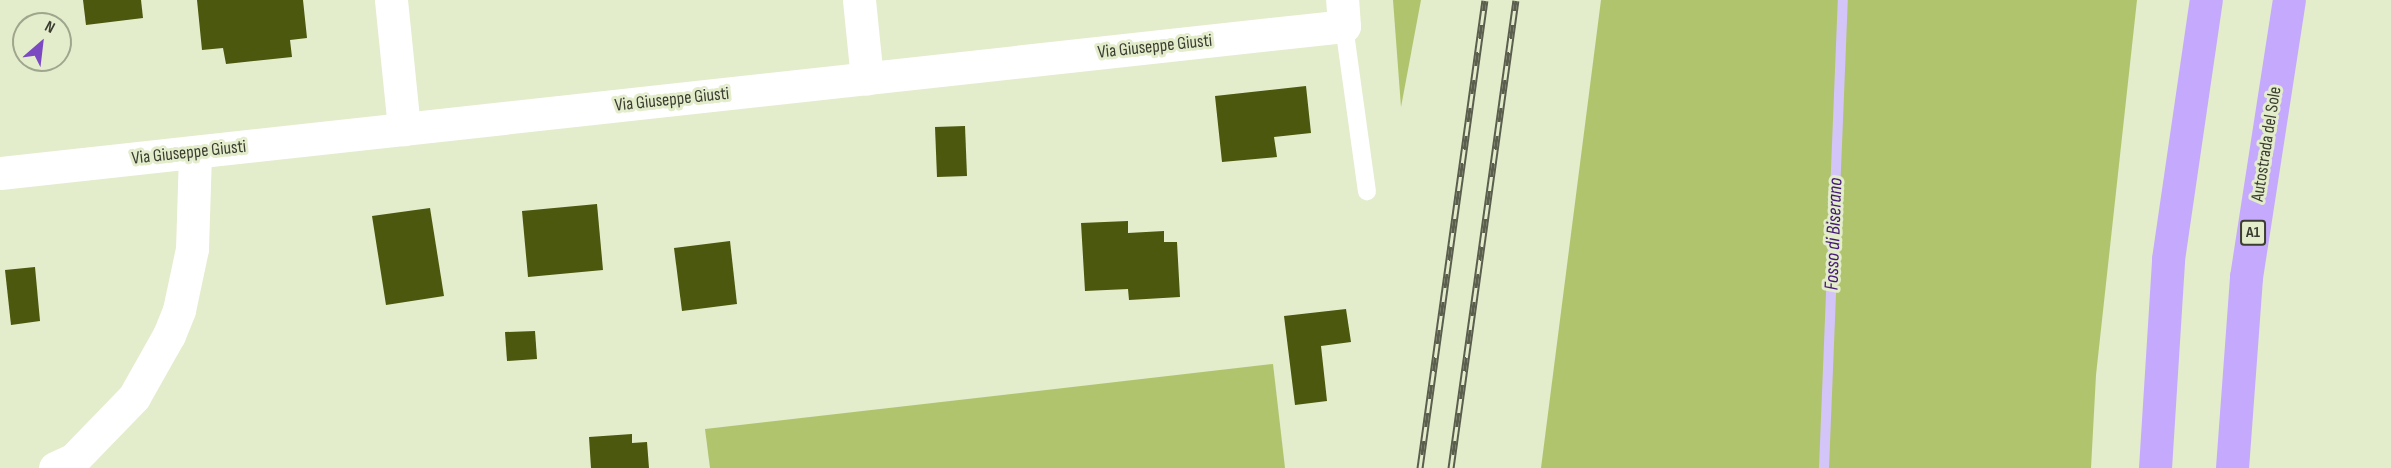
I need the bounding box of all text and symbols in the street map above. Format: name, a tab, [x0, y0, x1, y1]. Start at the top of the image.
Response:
north arrow	[12, 12, 72, 72]
text: N	[42, 17, 58, 38]
street label: Via Giuseppe Giusti	[1097, 30, 1213, 64]
street label: Via Giuseppe Giusti	[614, 83, 730, 117]
street label: Autostrada del Sole	[2247, 85, 2287, 203]
street label: Via Giuseppe Giusti	[131, 136, 247, 170]
water label: Fosso di Biserano	[1820, 177, 1848, 291]
road number: A1	[2240, 220, 2266, 246]

